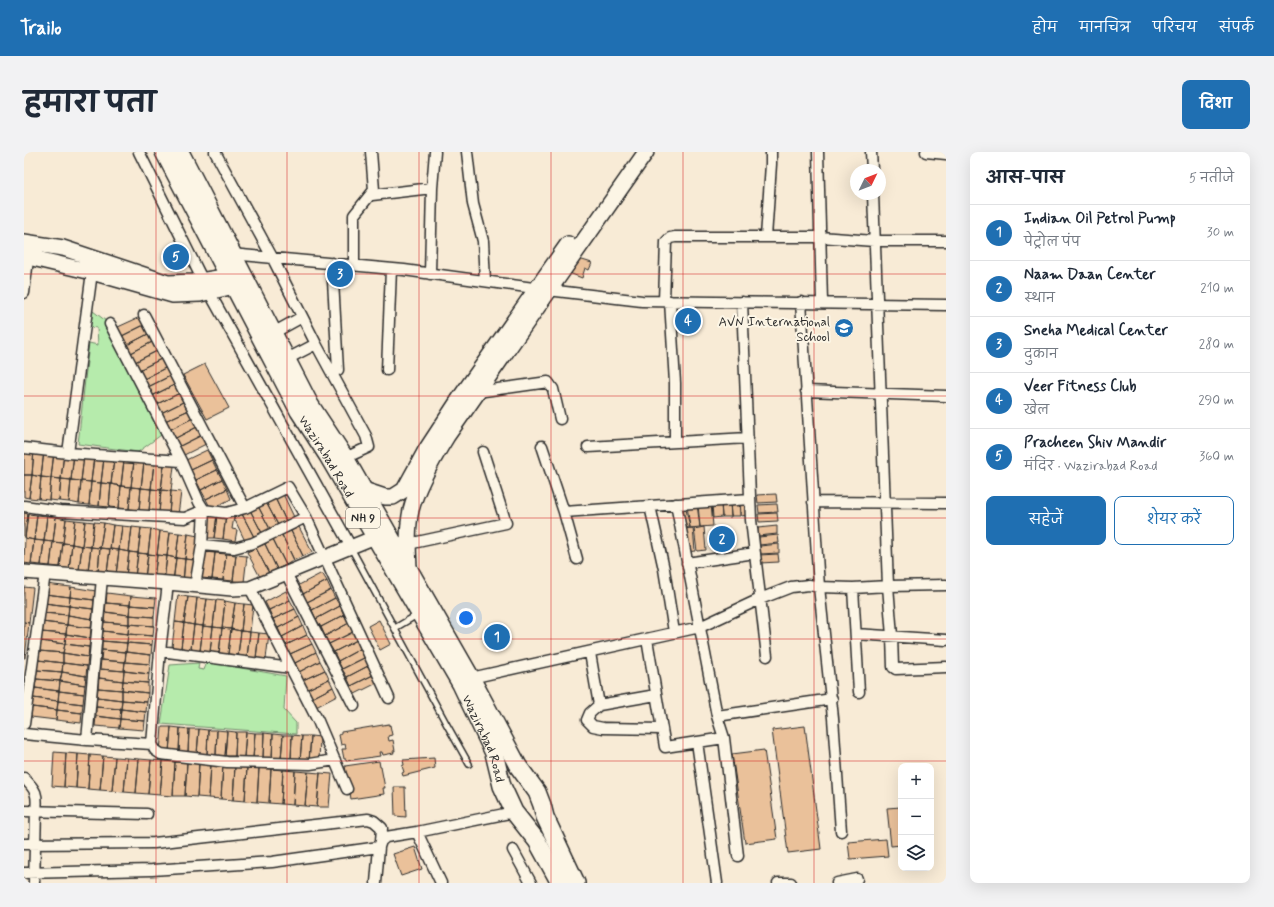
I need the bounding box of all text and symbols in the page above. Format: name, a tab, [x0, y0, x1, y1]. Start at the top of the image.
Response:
text: Trailo	[20, 16, 62, 41]
text: होम	[1033, 19, 1057, 37]
text: मानचित्र	[1079, 19, 1131, 37]
text: परिचय	[1153, 19, 1197, 37]
text: संपर्क	[1219, 19, 1254, 37]
button: दिशा	[1182, 80, 1250, 129]
text: हमारा पता	[24, 86, 156, 123]
north arrow	[850, 164, 886, 200]
text: आस-पास	[986, 167, 1064, 189]
text: 5 नतीजे	[1189, 170, 1234, 187]
text: Indian Oil Petrol Pump	[1024, 209, 1176, 229]
text: 1	[996, 224, 1002, 241]
text: 30 m	[1207, 224, 1234, 241]
text: पेट्रोल पंप	[1024, 234, 1080, 251]
pin: 5	[163, 242, 189, 272]
pin: 3	[327, 259, 353, 289]
text: Naam Daan Center	[1024, 265, 1156, 285]
text: 2	[996, 280, 1002, 297]
text: 210 m	[1200, 280, 1234, 297]
text: स्थान	[1024, 290, 1055, 307]
pin: 4	[675, 306, 701, 336]
place label: AVN International School	[718, 314, 830, 346]
school or university icon: AVN International School	[833, 317, 855, 339]
text: Sneha Medical Center	[1024, 321, 1168, 341]
text: 3	[996, 336, 1002, 353]
text: 280 m	[1199, 336, 1234, 353]
text: दुकान	[1024, 346, 1058, 363]
text: Veer Fitness Club	[1024, 377, 1136, 397]
text: 4	[995, 392, 1003, 409]
text: 290 m	[1198, 392, 1234, 409]
text: खेल	[1024, 402, 1049, 419]
street label: Wazirabad Road	[294, 412, 357, 501]
text: Pracheen Shiv Mandir	[1024, 433, 1166, 453]
text: 5	[995, 448, 1003, 465]
text: 360 m	[1199, 448, 1234, 465]
text: मंदिर · Wazirabad Road	[1024, 458, 1157, 475]
button: सहेजें	[986, 496, 1106, 545]
button: शेयर करें	[1114, 496, 1234, 545]
road number: NH 9	[346, 508, 380, 528]
pin: 2	[709, 524, 735, 554]
your location	[456, 608, 476, 628]
pin: 1	[484, 622, 510, 652]
street label: Wazirabad Road	[457, 692, 508, 784]
map controls	[898, 763, 934, 871]
button: +	[898, 763, 934, 799]
button: −	[898, 799, 934, 835]
button: layers	[898, 835, 934, 871]

